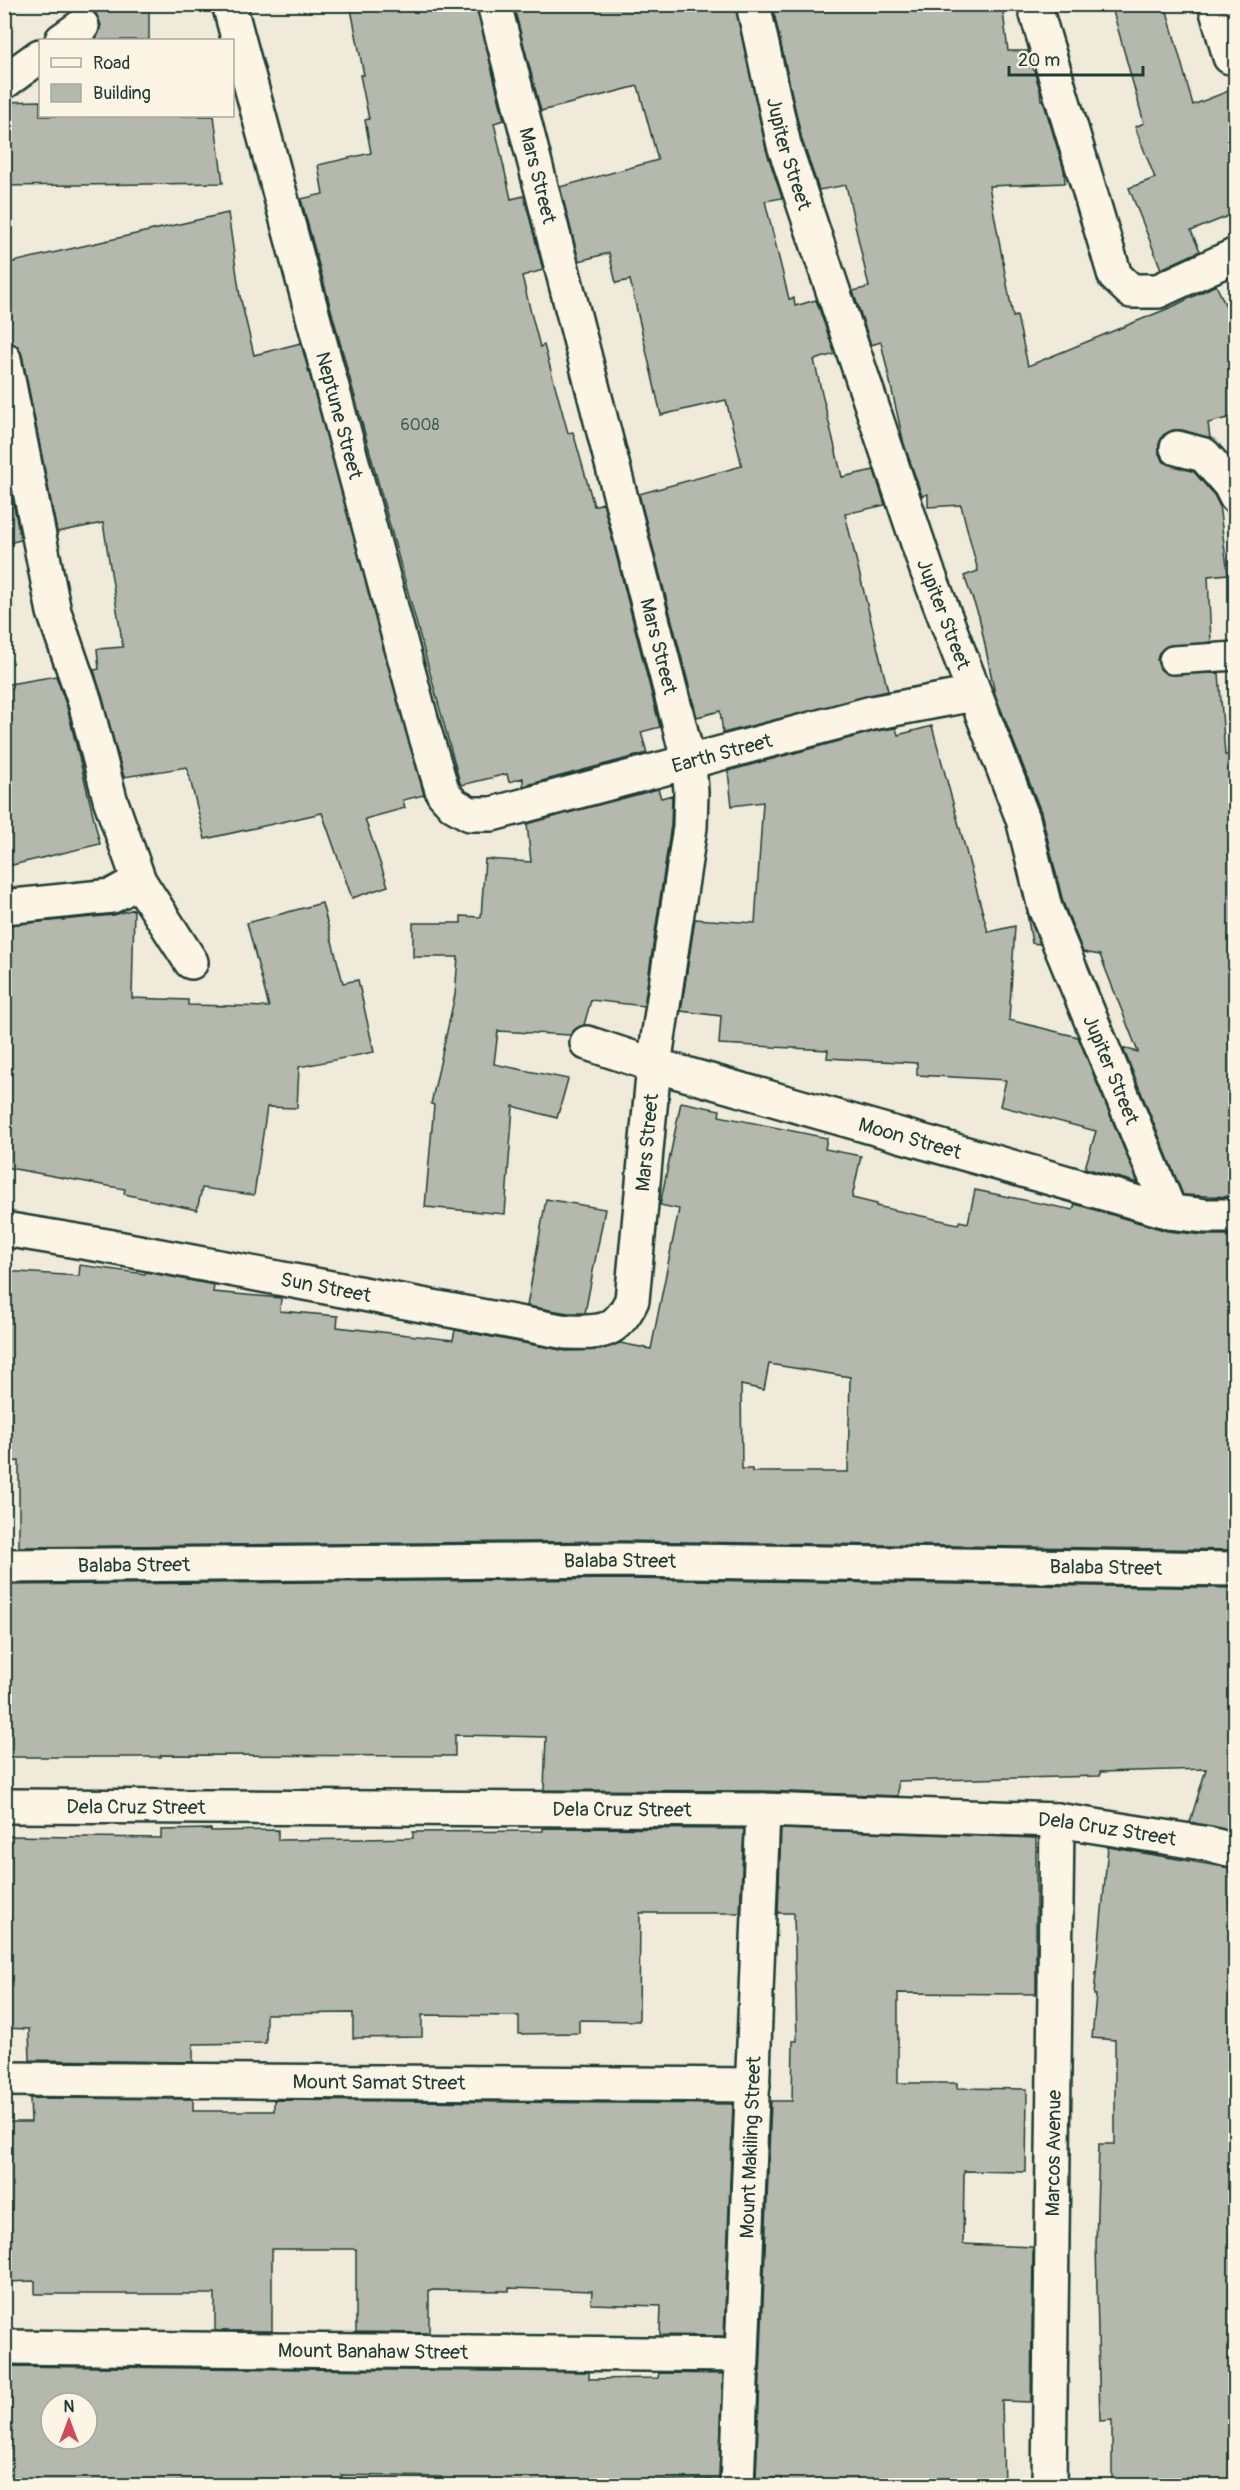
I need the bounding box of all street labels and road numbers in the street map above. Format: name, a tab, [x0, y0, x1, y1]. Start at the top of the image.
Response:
street label: Jupiter Street	[761, 95, 818, 214]
street label: Mars Street	[514, 125, 563, 227]
street label: Neptune Street	[310, 349, 369, 483]
street label: Jupiter Street	[912, 556, 977, 674]
street label: Mars Street	[635, 595, 684, 698]
street label: Earth Street	[669, 727, 776, 778]
street label: Jupiter Street	[1078, 1011, 1145, 1129]
street label: Mars Street	[630, 1091, 664, 1193]
street label: Moon Street	[856, 1111, 965, 1165]
street label: Sun Street	[278, 1266, 374, 1308]
street label: Balaba Street	[564, 1548, 677, 1573]
street label: Balaba Street	[78, 1552, 191, 1578]
street label: Balaba Street	[1049, 1554, 1163, 1580]
street label: Dela Cruz Street	[66, 1794, 207, 1820]
street label: Dela Cruz Street	[552, 1796, 693, 1822]
street label: Dela Cruz Street	[1038, 1807, 1179, 1851]
street label: Mount Makiling Street	[734, 2055, 766, 2239]
street label: Mount Samat Street	[292, 2069, 466, 2095]
street label: Marcos Avenue	[1040, 2089, 1066, 2216]
street label: Mount Banahaw Street	[278, 2337, 469, 2365]

